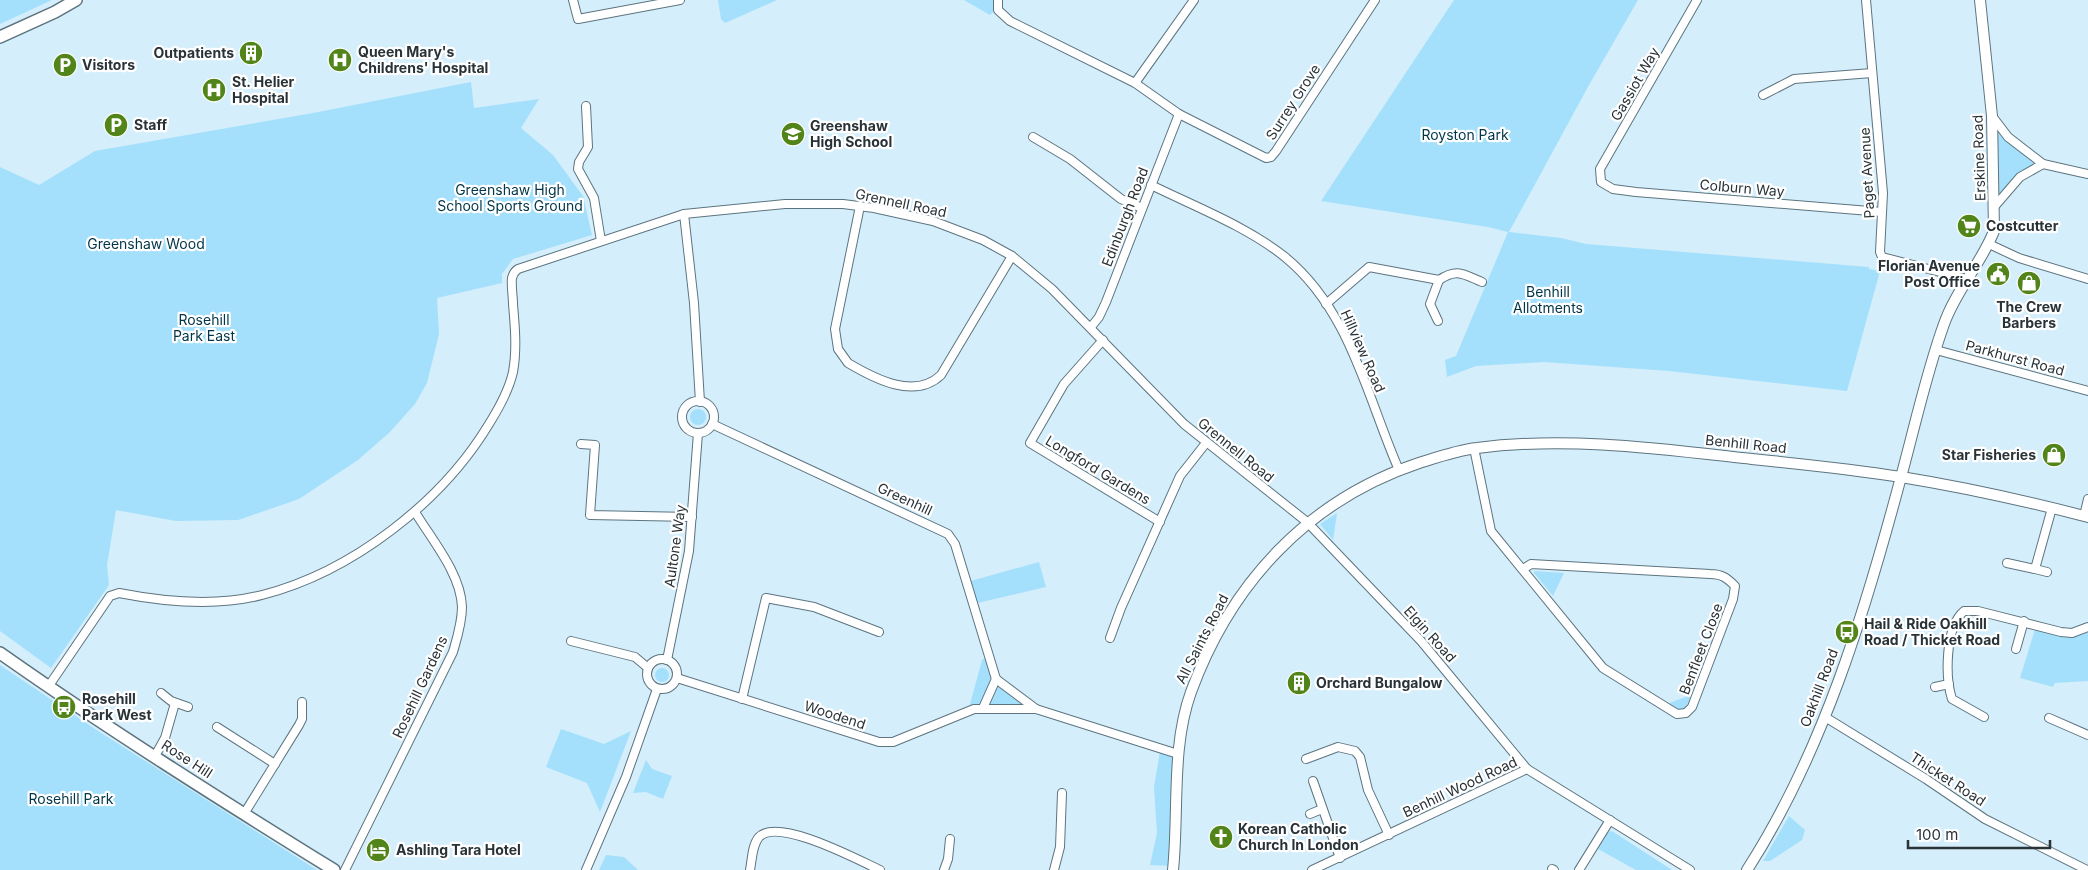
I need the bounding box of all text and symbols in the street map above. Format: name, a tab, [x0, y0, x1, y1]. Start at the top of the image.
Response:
building icon: Outpatients	[238, 40, 264, 66]
place label: Queen Mary's Childrens' Hospital	[358, 43, 488, 76]
place label: Outpatients	[153, 44, 234, 61]
street label: Gassiot Way	[1607, 44, 1662, 124]
hospital icon: Queen Mary's Childrens' Hospital	[327, 47, 353, 73]
parking icon: Visitors	[52, 52, 78, 78]
place label: Visitors	[82, 56, 135, 73]
street label: Surrey Grove	[1262, 61, 1323, 143]
place label: St. Helier Hospital	[232, 73, 295, 106]
hospital icon: St. Helier Hospital	[201, 77, 227, 103]
parking icon: Staff	[103, 112, 129, 138]
street label: Erskine Road	[1968, 115, 1989, 201]
place label: Staff	[134, 116, 167, 133]
place label: Greenshaw High School	[810, 117, 892, 150]
school or university icon: Greenshaw High School	[780, 121, 806, 147]
park label: Royston Park	[1421, 126, 1509, 143]
street label: Paget Avenue	[1856, 127, 1877, 219]
street label: Edinburgh Road	[1098, 165, 1151, 269]
street label: Colburn Way	[1699, 175, 1785, 200]
park label: Greenshaw High School Sports Ground	[437, 181, 583, 214]
street label: Grennell Road	[854, 185, 948, 220]
supermarket icon: Costcutter	[1956, 213, 1982, 239]
place label: Costcutter	[1986, 217, 2059, 234]
park label: Greenshaw Wood	[87, 235, 205, 252]
place label: Florian Avenue Post Office	[1878, 257, 1980, 290]
public building icon: Florian Avenue Post Office	[1985, 261, 2011, 287]
shop icon: The Crew Barbers	[2016, 270, 2042, 296]
park label: Benhill Allotments	[1513, 283, 1583, 316]
place label: The Crew Barbers	[1996, 298, 2062, 331]
street label: Hillview Road	[1338, 307, 1389, 395]
park label: Rosehill Park East	[173, 311, 235, 344]
street label: Parkhurst Road	[1964, 336, 2066, 379]
street label: Grennell Road	[1195, 414, 1278, 485]
street label: Longford Gardens	[1043, 431, 1154, 508]
street label: Benhill Road	[1705, 431, 1788, 456]
shop icon: Star Fisheries	[2041, 442, 2067, 468]
place label: Star Fisheries	[1942, 446, 2036, 463]
street label: Greenhill	[875, 478, 935, 519]
street label: Aultone Way	[660, 503, 689, 588]
street label: All Saints Road	[1172, 591, 1231, 686]
street label: Benfleet Close	[1675, 601, 1726, 697]
street label: Elgin Road	[1401, 602, 1460, 665]
place label: Hail & Ride Oakhill Road / Thicket Road	[1864, 615, 2000, 648]
bus stop icon: Hail & Ride Oakhill Road / Thicket Road	[1834, 619, 1860, 645]
street label: Rosehill Gardens	[388, 633, 451, 741]
street label: Oakhill Road	[1796, 646, 1841, 729]
building icon: Orchard Bungalow	[1286, 670, 1312, 696]
place label: Orchard Bungalow	[1316, 674, 1443, 691]
place label: Rosehill Park West	[82, 690, 152, 723]
bus stop icon: Rosehill Park West	[51, 694, 77, 720]
street label: Woodend	[802, 697, 868, 732]
street label: Rose Hill	[159, 736, 216, 781]
street label: Thicket Road	[1907, 748, 1989, 809]
street label: Benhill Wood Road	[1400, 753, 1520, 820]
park label: Rosehill Park	[28, 790, 114, 807]
scale bar	[1908, 818, 2050, 850]
place label: Korean Catholic Church In London	[1238, 820, 1359, 853]
church icon: Korean Catholic Church In London	[1208, 824, 1234, 850]
text: 100 m	[1916, 825, 1958, 844]
hotel icon: Ashling Tara Hotel	[365, 837, 391, 863]
place label: Ashling Tara Hotel	[396, 841, 521, 858]

